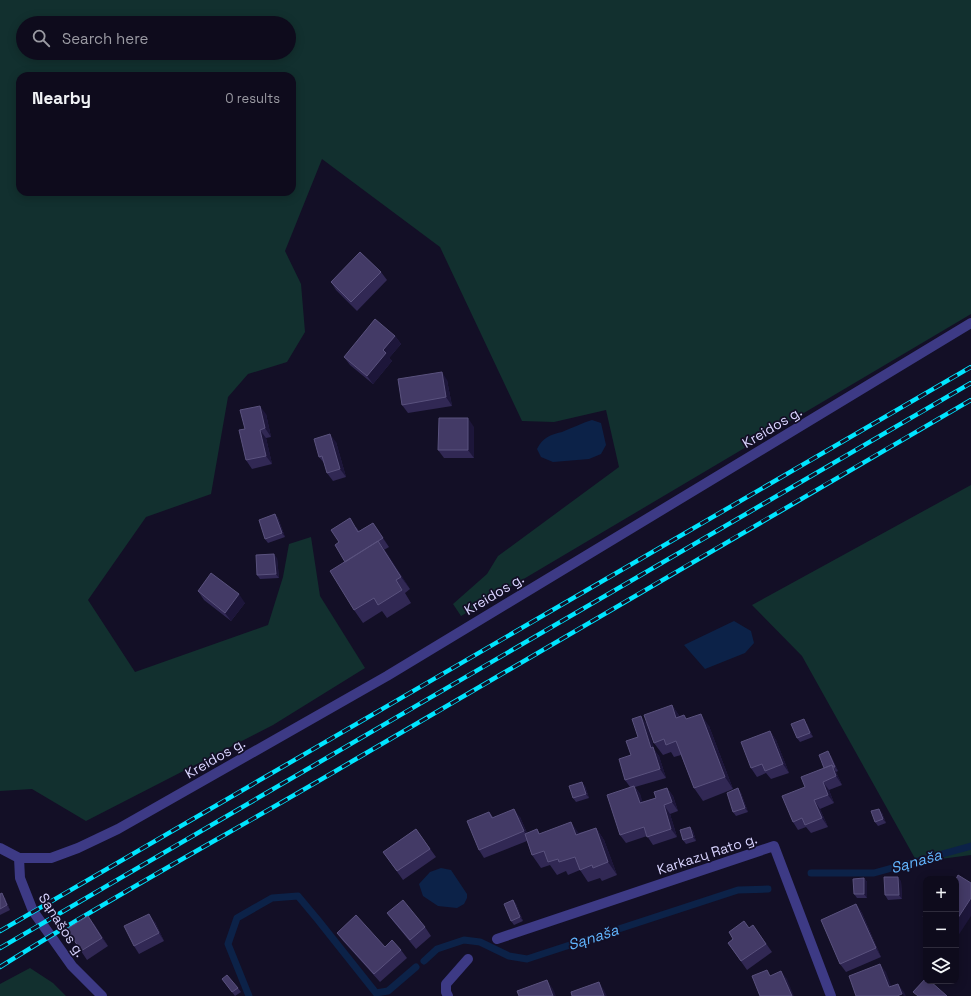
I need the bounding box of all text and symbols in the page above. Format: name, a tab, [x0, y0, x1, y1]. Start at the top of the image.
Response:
search box	[16, 16, 296, 60]
icon: search	[30, 27, 52, 49]
text: Search here	[62, 29, 148, 48]
text: Nearby	[32, 87, 91, 109]
text: 0 results	[225, 90, 280, 107]
street label: Kreidos g.	[739, 402, 805, 452]
street label: Kreidos g.	[461, 569, 527, 619]
street label: Kreidos g.	[182, 734, 248, 782]
street label: Karkazų Rato g.	[655, 829, 759, 879]
water label: Sąnaša	[888, 845, 944, 877]
map controls	[923, 876, 959, 984]
button: +	[923, 876, 959, 912]
street label: Sąnašos g.	[35, 890, 89, 960]
button: −	[923, 912, 959, 948]
water label: Sąnaša	[565, 920, 621, 954]
button: layers	[923, 948, 959, 984]

